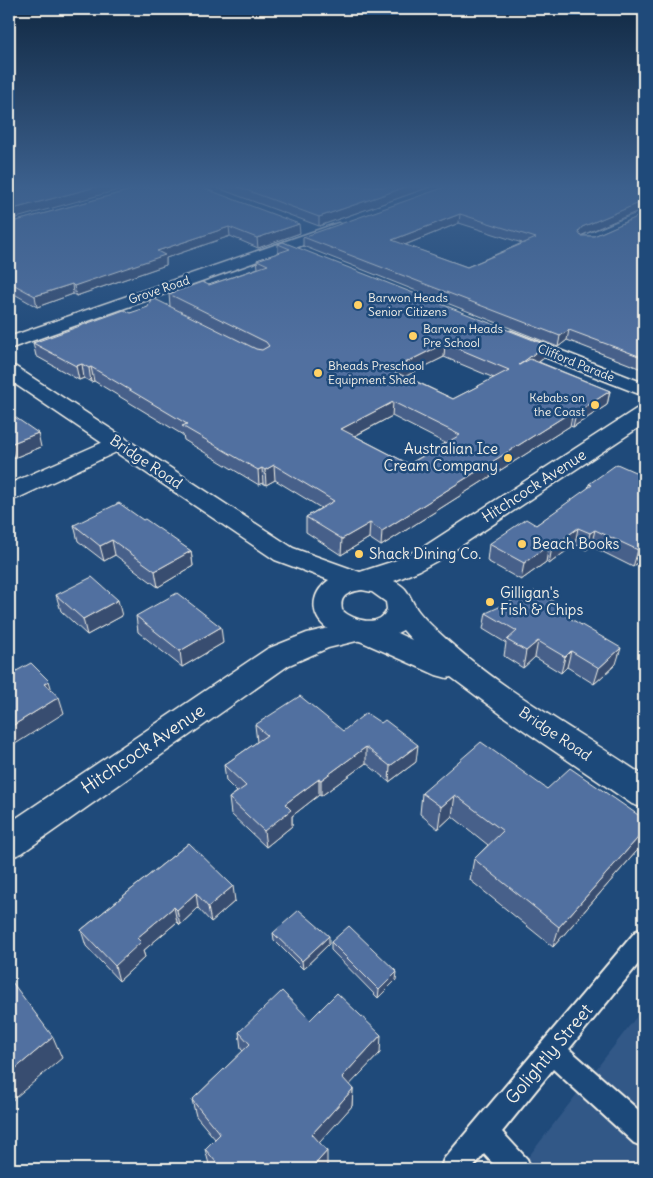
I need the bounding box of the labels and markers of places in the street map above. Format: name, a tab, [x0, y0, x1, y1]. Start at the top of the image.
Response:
place label: Barwon Heads Senior Citizens	[368, 290, 448, 319]
marker: Barwon Heads Senior Citizens	[352, 299, 364, 311]
place label: Barwon Heads Pre School	[423, 321, 503, 350]
marker: Barwon Heads Pre School	[407, 330, 419, 342]
place label: Bheads Preschool Equipment Shed	[328, 358, 424, 387]
marker: Bheads Preschool Equipment Shed	[312, 367, 324, 379]
place label: Kebabs on the Coast	[529, 390, 585, 419]
marker: Kebabs on the Coast	[589, 399, 601, 411]
place label: Australian Ice Cream Company	[384, 439, 498, 475]
marker: Australian Ice Cream Company	[502, 452, 514, 464]
place label: Beach Books	[532, 534, 620, 553]
marker: Beach Books	[516, 538, 528, 550]
place label: Shack Dining Co.	[369, 544, 481, 563]
marker: Shack Dining Co.	[353, 548, 365, 560]
place label: Gilligan's Fish & Chips	[500, 583, 583, 619]
marker: Gilligan's Fish & Chips	[484, 596, 496, 608]

